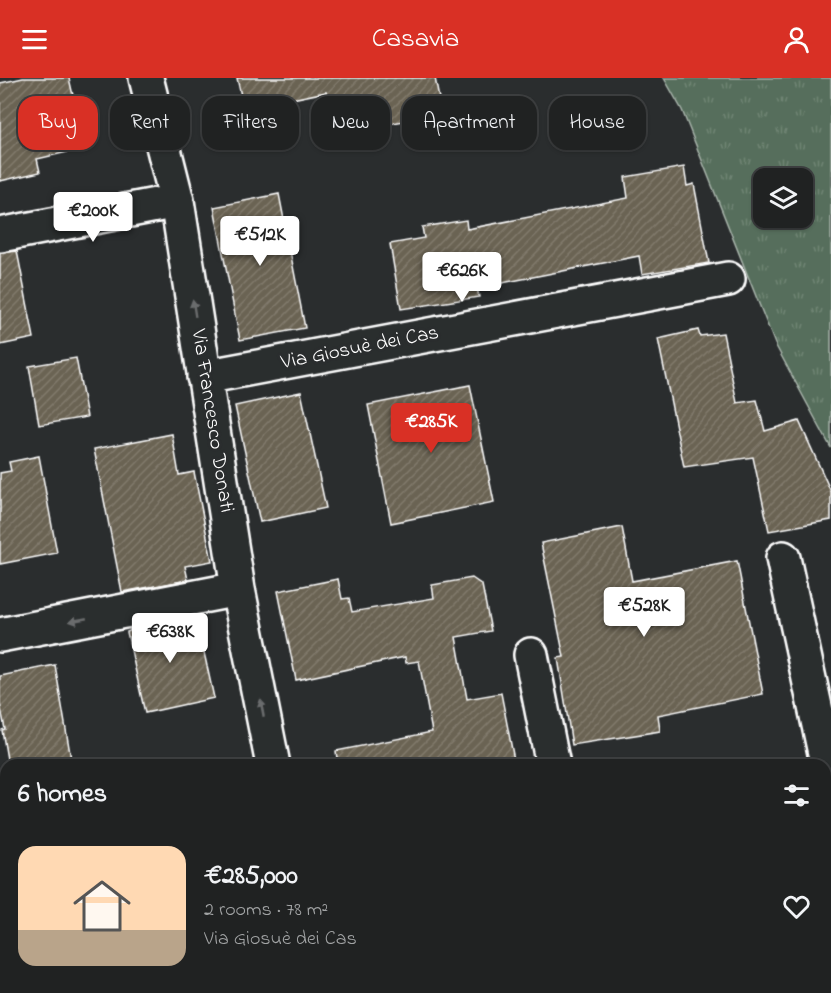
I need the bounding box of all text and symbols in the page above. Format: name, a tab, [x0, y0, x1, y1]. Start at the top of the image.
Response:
text: Casavia	[372, 20, 459, 59]
icon: menu	[18, 23, 51, 56]
icon: person	[780, 23, 813, 56]
chip: Buy	[18, 96, 98, 150]
chip: Rent	[110, 96, 190, 150]
chip: Filters	[202, 96, 299, 150]
chip: New	[311, 96, 390, 150]
chip: Apartment	[402, 96, 537, 150]
chip: House	[549, 96, 646, 150]
map controls	[753, 168, 813, 228]
button: layers	[753, 168, 813, 228]
pin: €200K	[51, 192, 135, 243]
text: €200K	[68, 197, 118, 226]
pin: €512K	[218, 216, 302, 267]
text: €512K	[234, 221, 286, 250]
pin: €626K	[420, 252, 504, 303]
text: €626K	[436, 257, 488, 286]
one-way arrow	[189, 299, 198, 318]
street label: Via Giosuè dei Cas	[277, 318, 442, 378]
street label: Via Francesco Donati	[183, 326, 241, 515]
pin: €285K	[389, 403, 473, 454]
text: €285K	[405, 408, 457, 437]
pin: €528K	[602, 587, 686, 638]
text: €528K	[618, 592, 670, 621]
pin: €638K	[128, 613, 212, 664]
one-way arrow	[68, 616, 87, 625]
text: €638K	[146, 618, 194, 647]
one-way arrow	[257, 698, 266, 717]
text: 6 homes	[18, 776, 107, 814]
icon: filters	[780, 779, 813, 812]
text: €285,000	[204, 858, 298, 896]
icon: home	[66, 870, 138, 942]
icon: heart	[780, 890, 813, 923]
text: 2 rooms · 78 m²	[204, 896, 328, 925]
text: Via Giosuè dei Cas	[204, 925, 357, 954]

